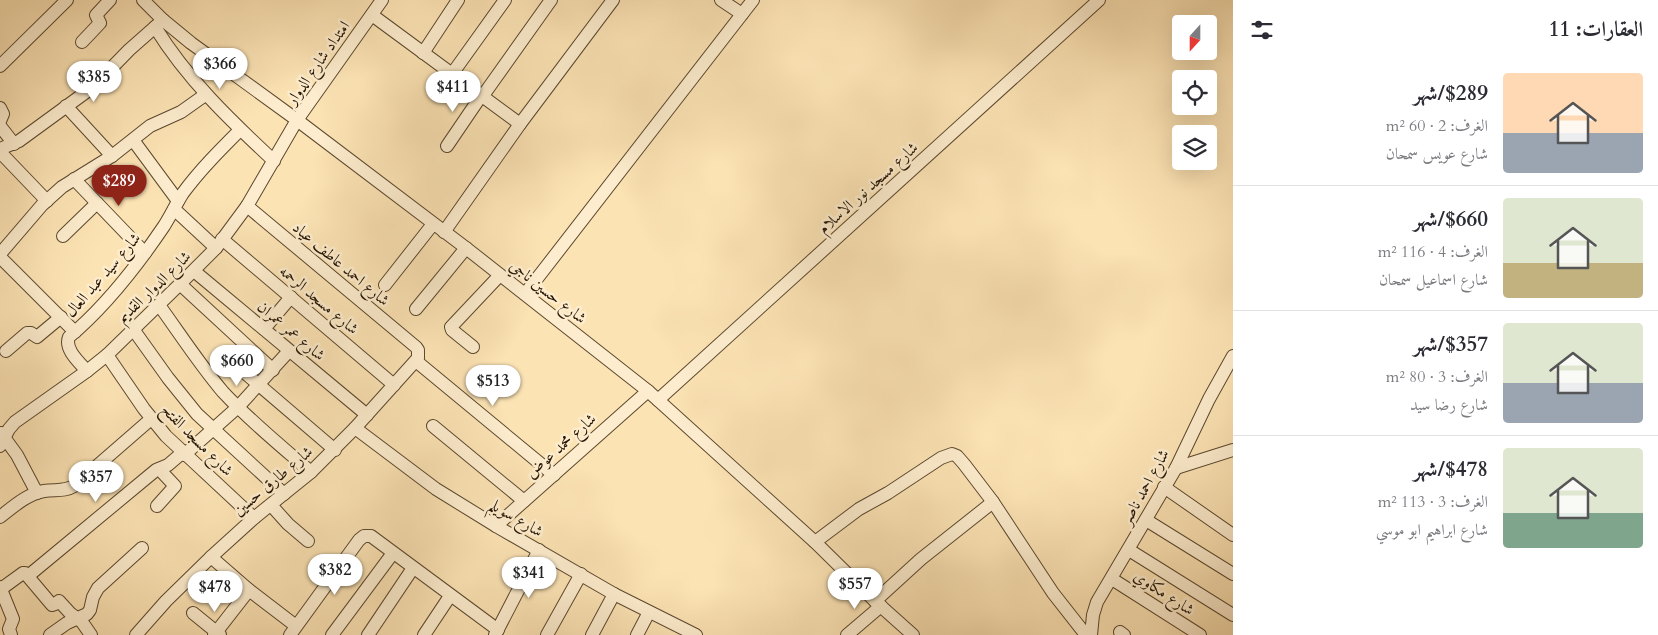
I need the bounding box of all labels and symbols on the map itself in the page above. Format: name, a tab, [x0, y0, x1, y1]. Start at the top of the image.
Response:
north arrow	[1172, 15, 1218, 60]
street label: امتداد شارع الدوار	[280, 17, 357, 112]
pin: $366	[190, 48, 250, 90]
pin: $385	[64, 61, 124, 103]
pin: $411	[423, 70, 483, 113]
street label: شارع مسجد نور الاسلام	[813, 137, 925, 241]
pin: $289	[89, 164, 149, 207]
street label: شارع احمد عاطف عياد	[286, 217, 394, 313]
street label: شارع سيد عبد العال	[60, 228, 147, 323]
street label: شارع الدوار القديم	[112, 246, 198, 330]
street label: شارع حسين ناجي	[504, 255, 591, 331]
street label: شارع مسجد الرحمه	[273, 260, 363, 341]
street label: شارع عمر عمران	[251, 296, 330, 367]
pin: $660	[207, 344, 267, 387]
pin: $513	[463, 364, 523, 407]
street label: شارع مسجد الفتح	[154, 399, 238, 483]
street label: شارع محمد عوض	[521, 408, 602, 485]
street label: شارع طارق حسين	[228, 441, 319, 523]
street label: شارع احمد ناصر	[1114, 445, 1177, 531]
pin: $357	[66, 460, 126, 503]
street label: شارع سويلم	[482, 494, 547, 547]
pin: $382	[305, 554, 365, 596]
pin: $341	[499, 556, 559, 599]
street label: شارع مكاوي	[1128, 565, 1199, 623]
pin: $557	[825, 568, 885, 610]
pin: $478	[185, 570, 245, 613]

